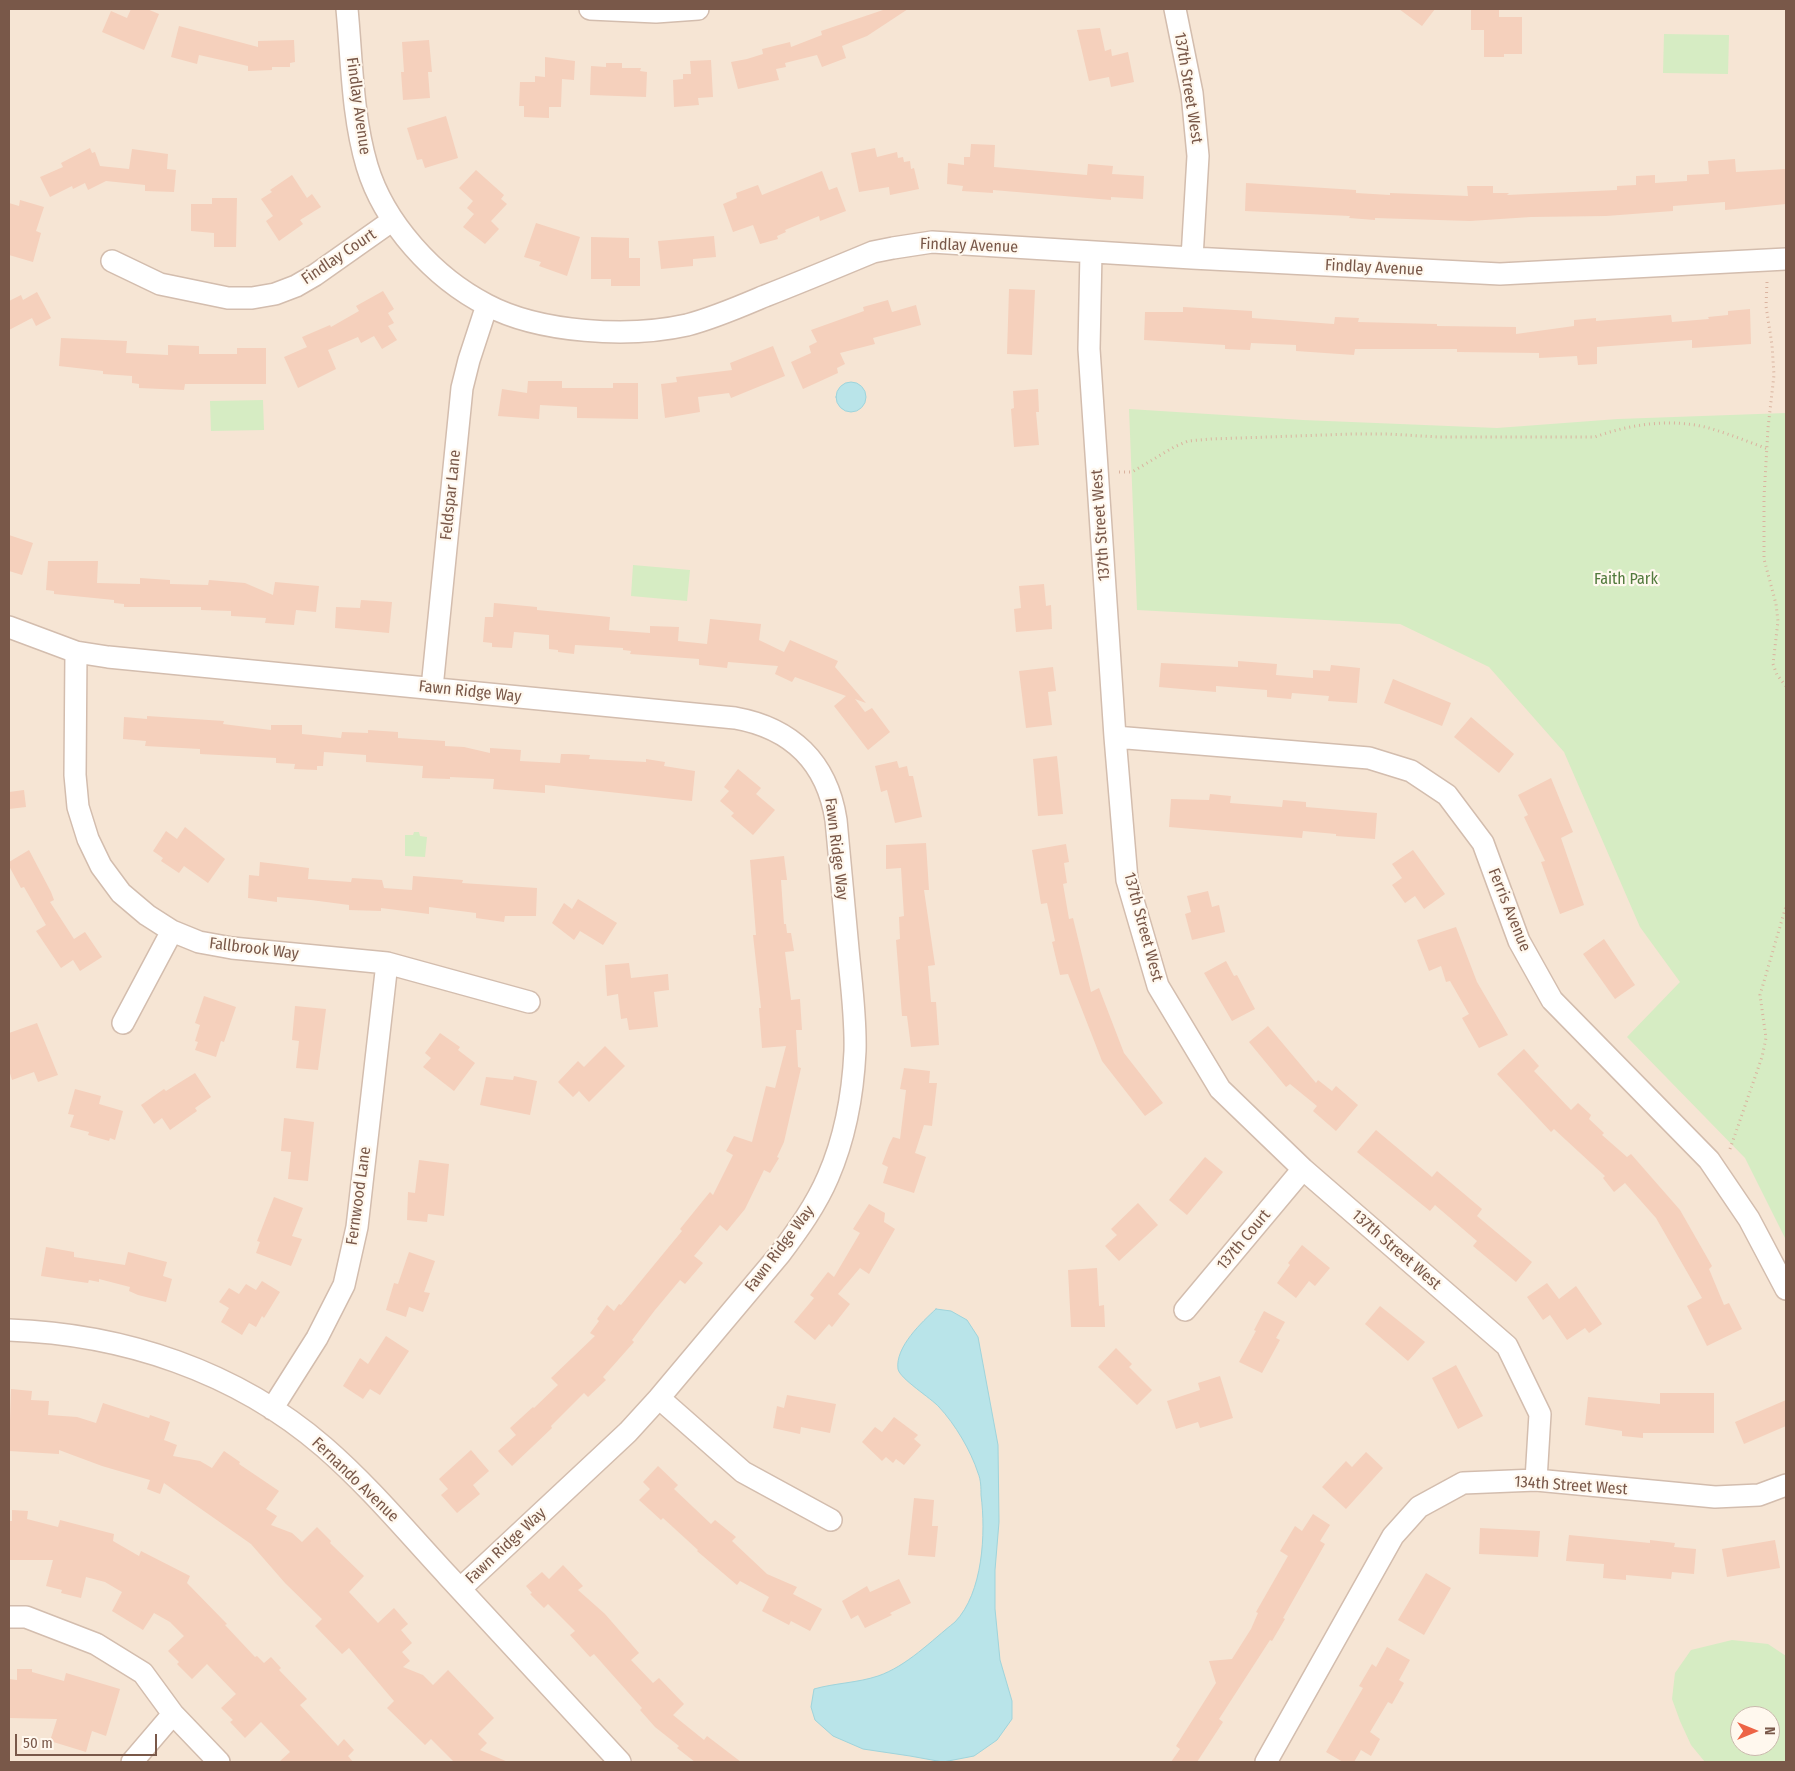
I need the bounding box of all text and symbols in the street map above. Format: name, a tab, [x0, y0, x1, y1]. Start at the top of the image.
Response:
street label: 137th Street West	[1170, 31, 1206, 145]
street label: Findlay Avenue	[342, 56, 374, 156]
street label: Findlay Court	[298, 225, 380, 289]
street label: Findlay Avenue	[920, 235, 1018, 257]
street label: Findlay Avenue	[1324, 256, 1424, 280]
street label: Feldspar Lane	[437, 449, 465, 541]
street label: 137th Street West	[1088, 468, 1114, 582]
park label: Faith Park	[1594, 570, 1658, 590]
street label: Fawn Ridge Way	[418, 677, 522, 707]
street label: Fawn Ridge Way	[820, 797, 852, 901]
street label: Ferris Avenue	[1484, 866, 1534, 954]
street label: 137th Street West	[1119, 870, 1167, 984]
street label: Fallbrook Way	[208, 934, 300, 964]
street label: Fernwood Lane	[343, 1146, 375, 1246]
street label: Fawn Ridge Way	[741, 1202, 819, 1296]
street label: 137th Court	[1213, 1206, 1275, 1274]
street label: 137th Street West	[1347, 1206, 1445, 1294]
street label: Fernando Avenue	[308, 1434, 402, 1526]
street label: 134th Street West	[1514, 1472, 1628, 1500]
street label: Fawn Ridge Way	[462, 1504, 550, 1588]
north arrow	[1730, 1706, 1780, 1756]
scale bar	[18, 1724, 160, 1756]
text: N	[1761, 1727, 1778, 1735]
text: 50 m	[23, 1734, 53, 1752]

